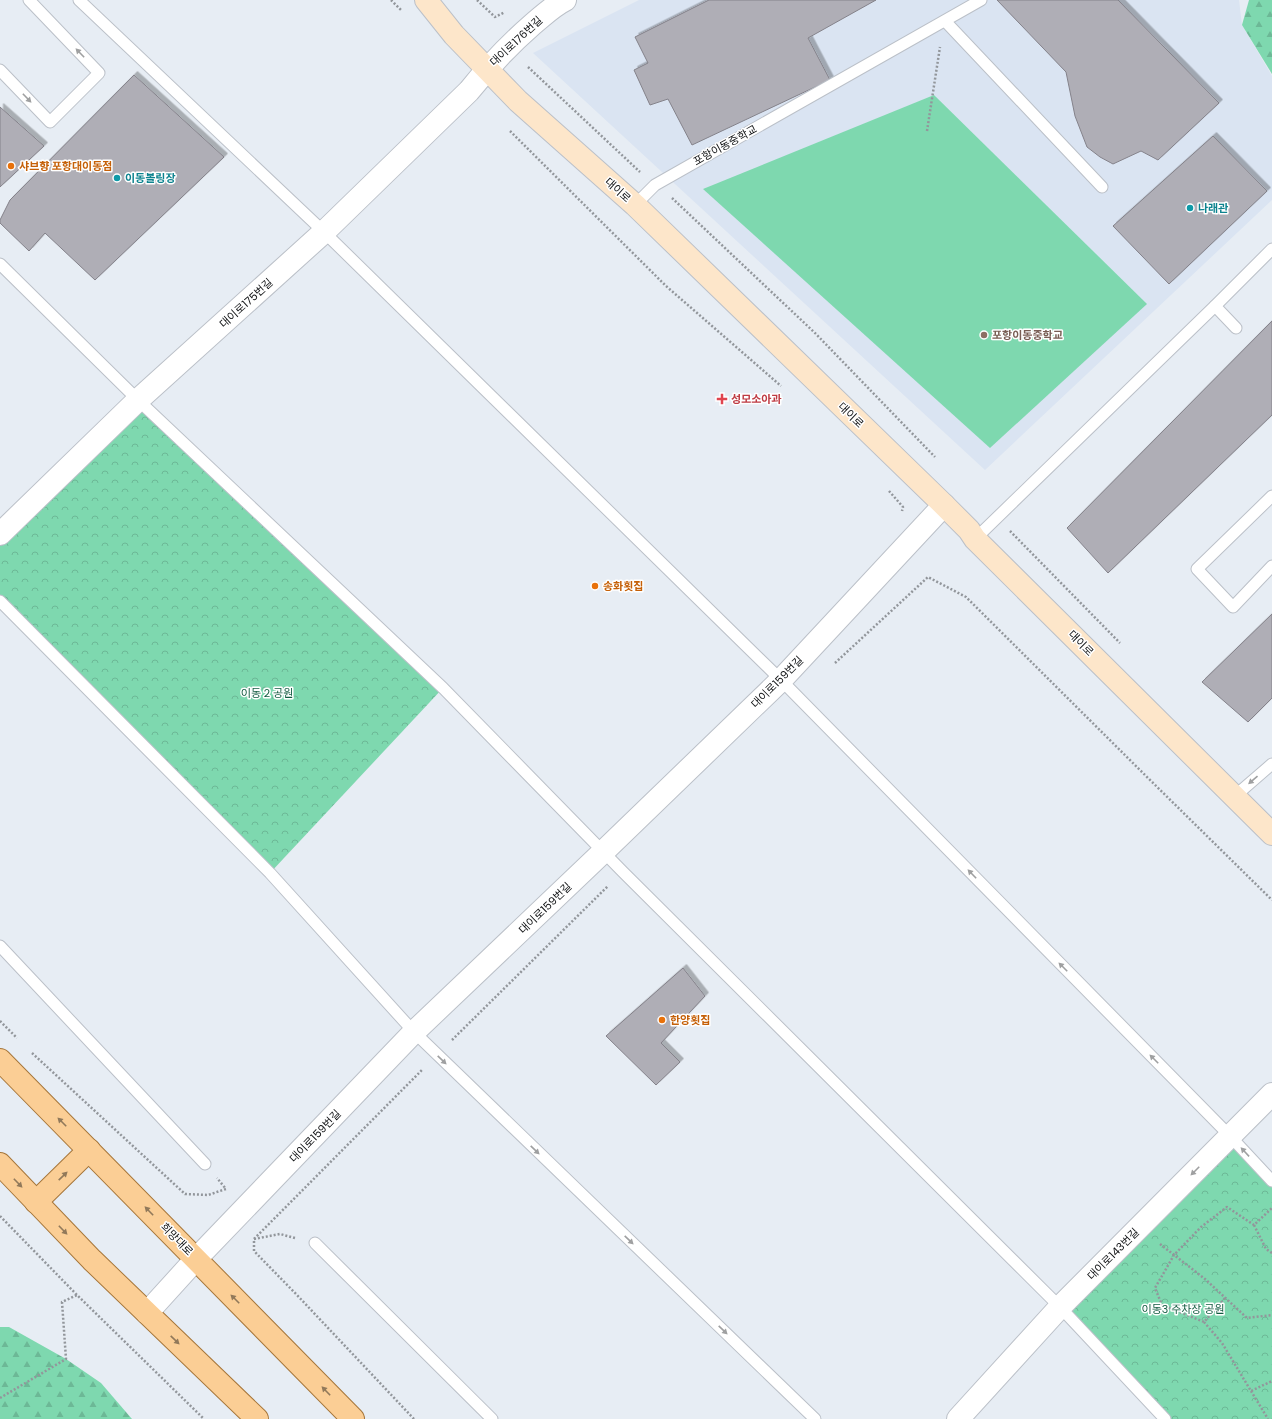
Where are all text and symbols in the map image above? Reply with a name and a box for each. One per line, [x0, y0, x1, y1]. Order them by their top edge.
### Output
street label: 대이로176번길 [486, 12, 546, 70]
one-way arrow [75, 48, 85, 58]
one-way arrow [22, 93, 32, 103]
street label: 포항이동중학교 [690, 121, 760, 169]
place label: 샤브향 포항대이동점 [19, 158, 112, 174]
marker: 샤브향 포항대이동점 [6, 161, 16, 171]
place label: 이동볼링장 [125, 170, 176, 186]
marker: 이동볼링장 [112, 173, 122, 183]
street label: 대이로 [601, 174, 635, 206]
place label: 나래관 [1198, 200, 1228, 216]
marker: 나래관 [1185, 203, 1195, 213]
street label: 대이로175번길 [216, 275, 276, 331]
place label: 포항이동중학교 [992, 327, 1063, 343]
marker: 포항이동중학교 [979, 330, 989, 340]
place label: 성모소아과 [731, 391, 782, 407]
marker: 성모소아과 [716, 393, 728, 405]
street label: 대이로 [835, 399, 867, 431]
place label: 송화횟집 [603, 578, 643, 594]
marker: 송화횟집 [590, 581, 600, 591]
street label: 대이로 [1065, 627, 1097, 659]
street label: 대이로159번길 [747, 652, 807, 712]
park label: 이동 2 공원 [241, 685, 293, 701]
one-way arrow [1248, 776, 1259, 785]
one-way arrow [967, 869, 977, 879]
street label: 대이로159번길 [515, 879, 575, 937]
one-way arrow [1058, 962, 1068, 972]
place label: 한양횟집 [670, 1012, 710, 1028]
marker: 한양횟집 [657, 1015, 667, 1025]
one-way arrow [1149, 1054, 1159, 1064]
one-way arrow [437, 1055, 447, 1065]
street label: 대이로159번길 [286, 1106, 344, 1166]
one-way arrow [57, 1118, 67, 1127]
one-way arrow [530, 1145, 540, 1154]
one-way arrow [1240, 1147, 1250, 1157]
one-way arrow [1190, 1166, 1200, 1176]
one-way arrow [58, 1171, 68, 1181]
one-way arrow [13, 1178, 23, 1188]
one-way arrow [144, 1206, 154, 1216]
street label: 희망대로 [157, 1219, 197, 1259]
street label: 대이로143번길 [1083, 1224, 1143, 1284]
one-way arrow [58, 1225, 68, 1235]
one-way arrow [624, 1235, 634, 1245]
one-way arrow [230, 1294, 240, 1303]
park label: 이동3 주차장 공원 [1141, 1301, 1225, 1317]
one-way arrow [718, 1325, 728, 1335]
one-way arrow [170, 1336, 180, 1345]
one-way arrow [321, 1386, 330, 1396]

